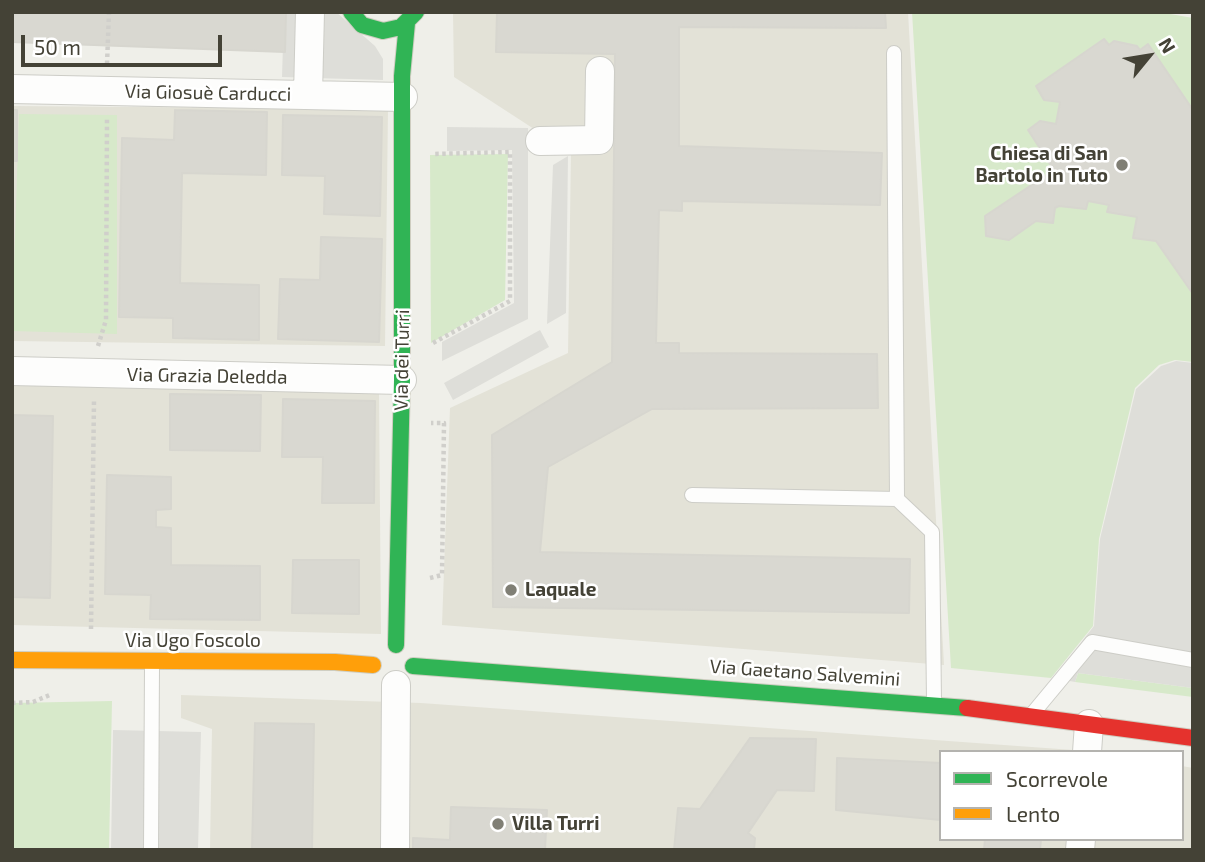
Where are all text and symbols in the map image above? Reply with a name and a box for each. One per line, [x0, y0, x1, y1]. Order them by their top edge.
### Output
scale bar [24, 21, 226, 65]
north arrow [1114, 21, 1184, 91]
text: 50 m [34, 34, 81, 59]
text: N [1154, 34, 1181, 57]
street label: Via Giosuè Carducci [124, 80, 292, 106]
place label: Chiesa di San Bartolo in Tuto [975, 143, 1108, 187]
marker: Chiesa di San Bartolo in Tuto [1114, 157, 1130, 173]
street label: Via dei Turri [390, 309, 414, 411]
street label: Via Grazia Deledda [126, 363, 288, 389]
place label: Laquale [525, 579, 596, 601]
marker: Laquale [503, 582, 519, 598]
street label: Via Ugo Foscolo [125, 630, 261, 652]
street label: Via Gaetano Salvemini [709, 655, 901, 691]
legend [939, 750, 1184, 841]
text: Scorrevole [1006, 766, 1108, 791]
text: Lento [1006, 801, 1060, 826]
place label: Villa Turri [512, 813, 599, 835]
marker: Villa Turri [490, 816, 506, 832]

